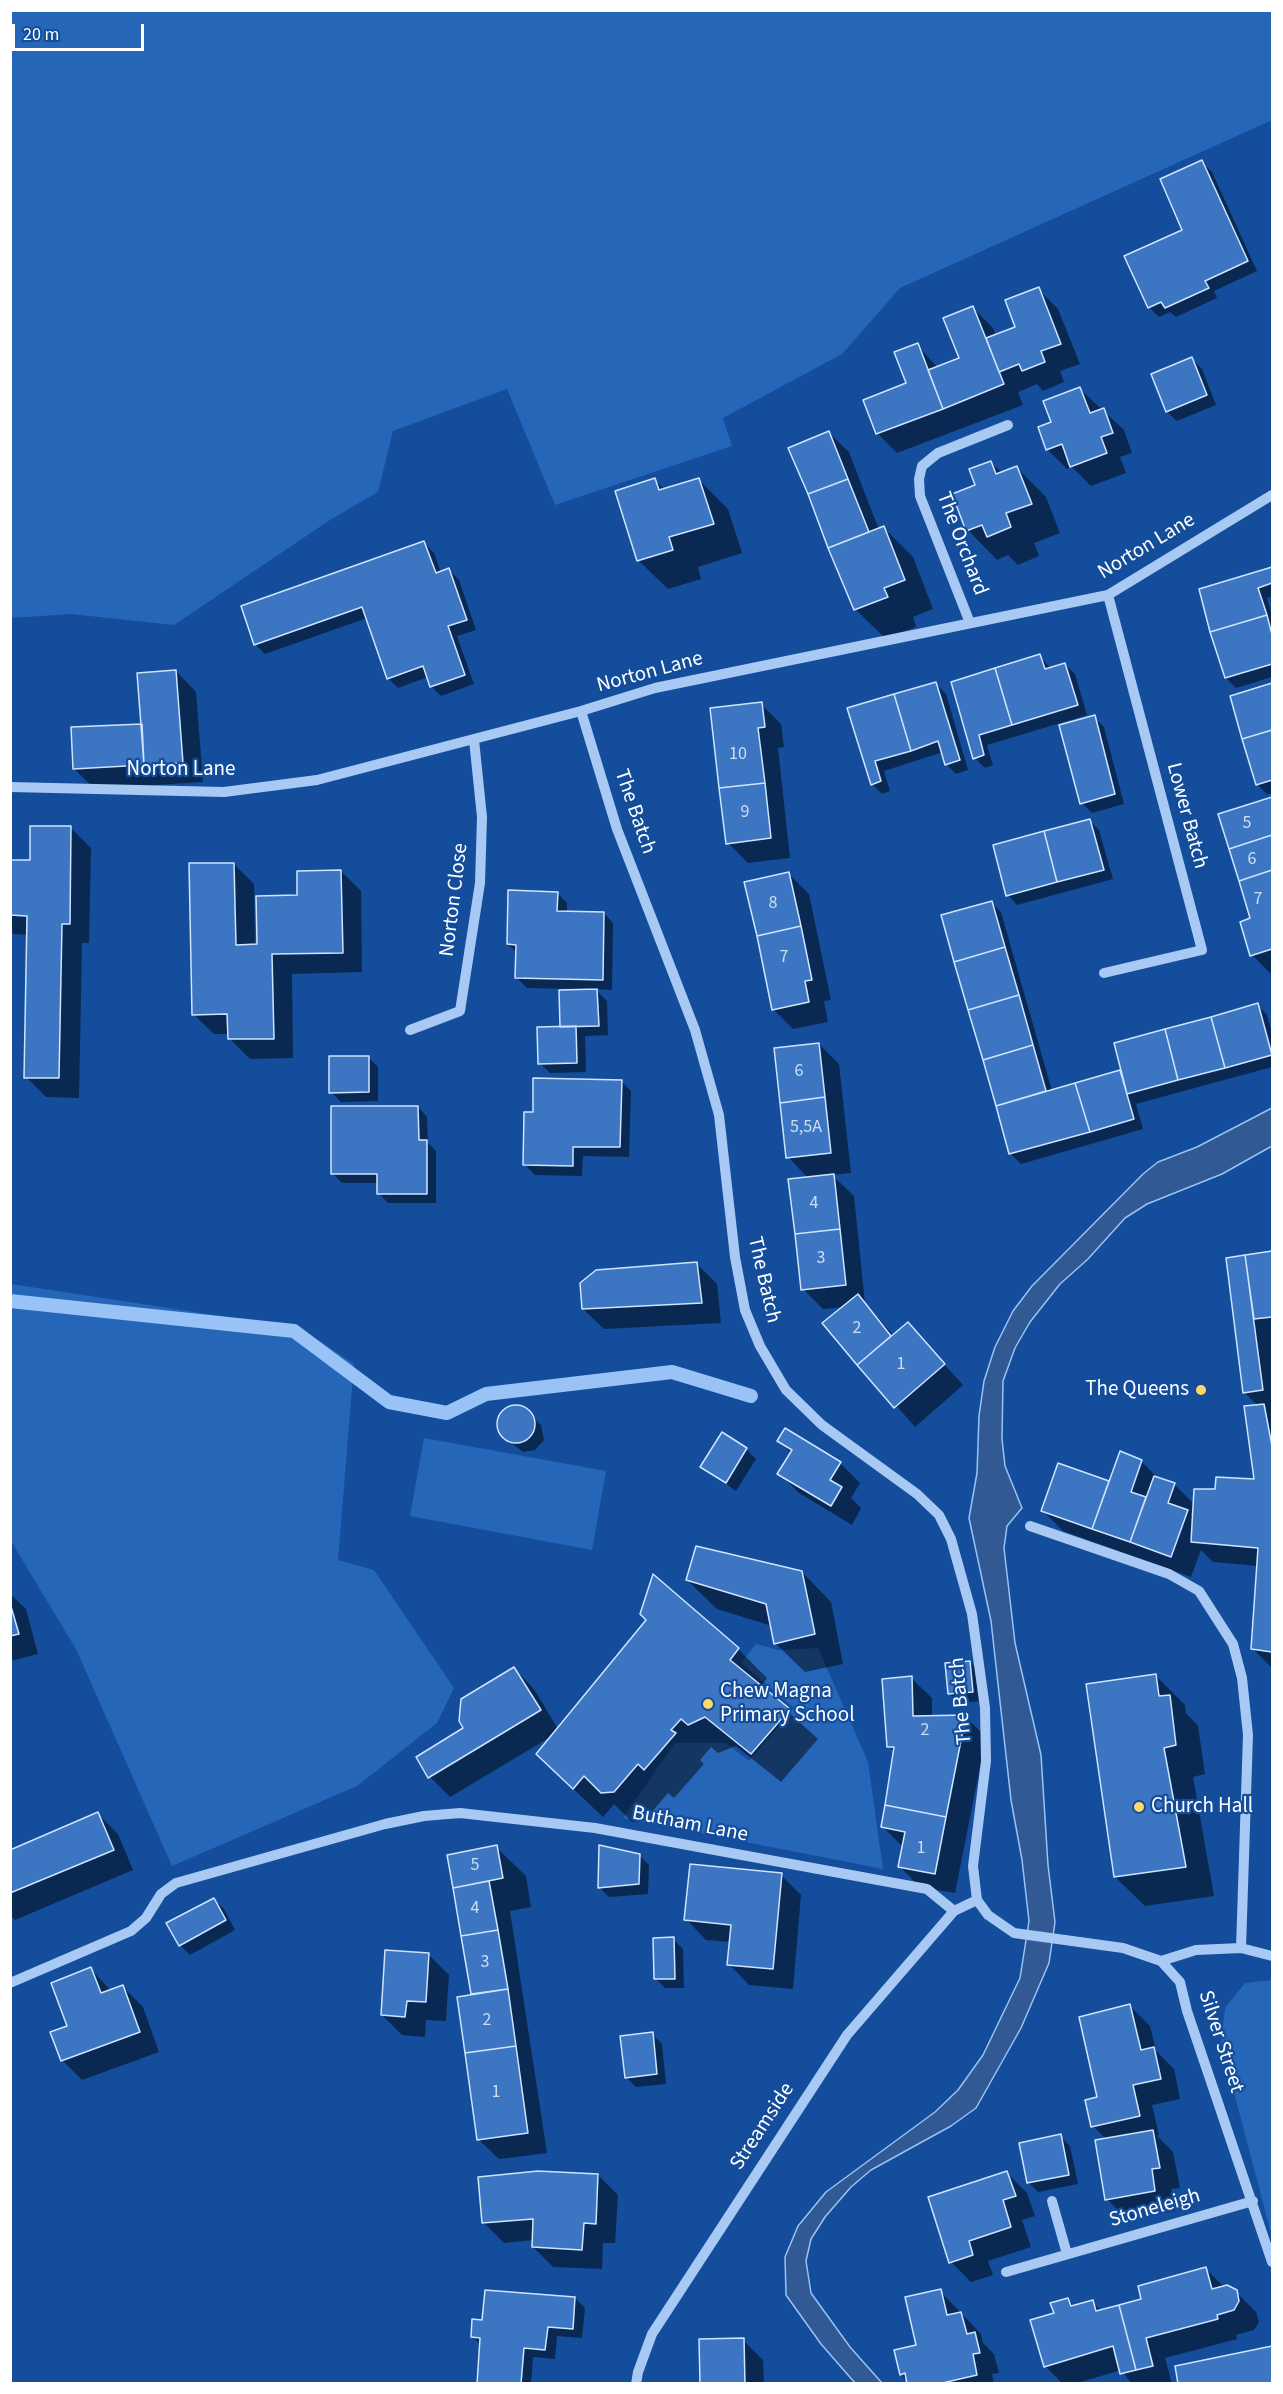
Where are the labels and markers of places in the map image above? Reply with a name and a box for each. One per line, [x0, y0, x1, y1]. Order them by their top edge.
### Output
place label: The Queens [1085, 1377, 1189, 1403]
marker: The Queens [1194, 1383, 1208, 1397]
place label: Chew Magna Primary School [720, 1679, 854, 1729]
marker: Chew Magna Primary School [701, 1697, 715, 1711]
place label: Church Hall [1151, 1794, 1253, 1820]
marker: Church Hall [1132, 1800, 1146, 1814]

